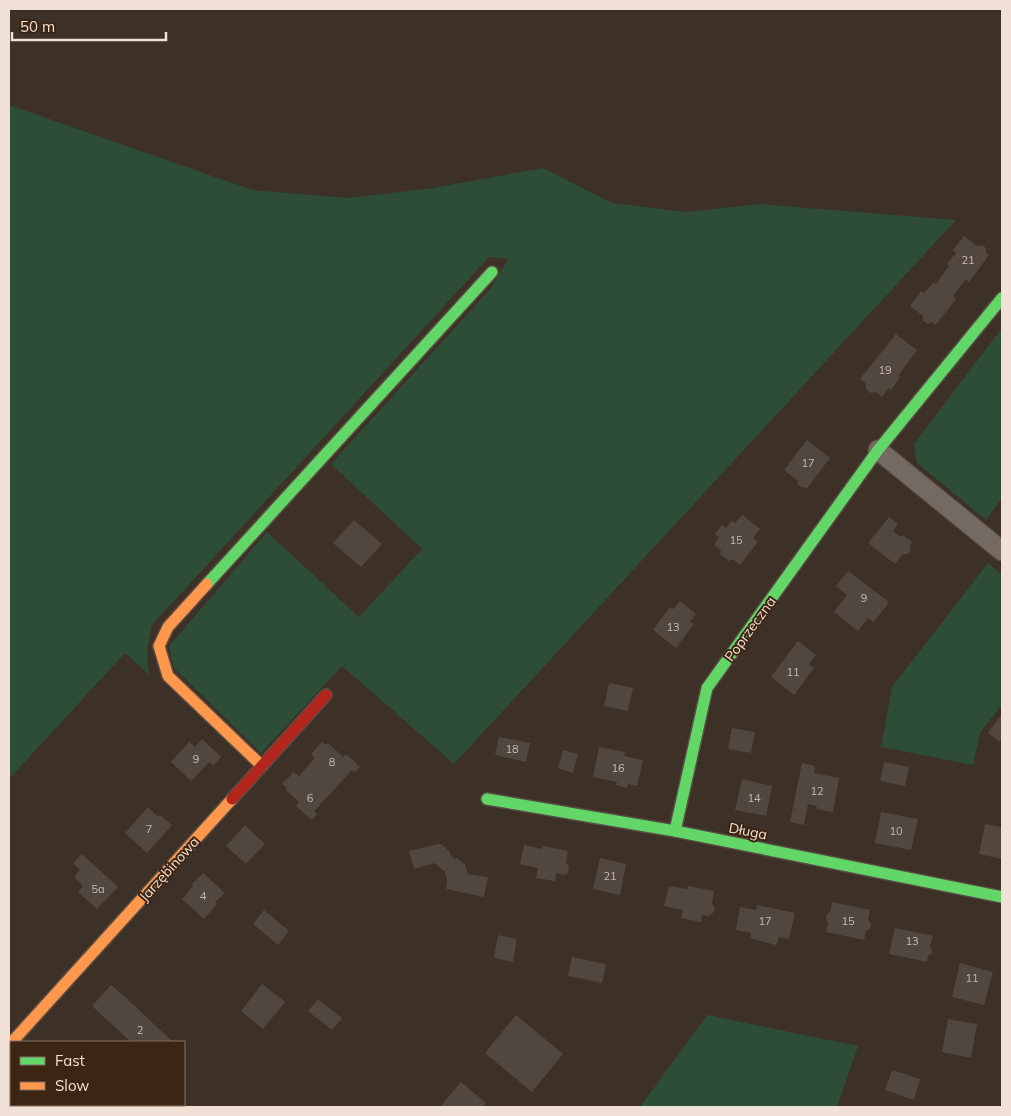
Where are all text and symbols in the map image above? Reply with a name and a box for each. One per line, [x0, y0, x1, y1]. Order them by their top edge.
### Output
scale bar [12, 10, 166, 42]
text: 50 m [20, 17, 55, 36]
house number: 21 [961, 253, 975, 267]
house number: 19 [878, 363, 892, 377]
house number: 17 [801, 456, 815, 470]
house number: 15 [729, 533, 743, 547]
house number: 9 [861, 591, 867, 605]
street label: Poprzeczna [720, 593, 780, 665]
house number: 13 [666, 620, 680, 634]
house number: 11 [786, 665, 800, 679]
house number: 18 [505, 742, 519, 756]
house number: 9 [193, 752, 199, 766]
house number: 8 [329, 755, 336, 769]
house number: 16 [611, 761, 625, 775]
house number: 12 [810, 784, 824, 798]
house number: 6 [307, 791, 314, 805]
house number: 14 [747, 791, 761, 805]
street label: Długa [727, 818, 769, 844]
house number: 7 [146, 822, 152, 836]
house number: 10 [889, 824, 903, 838]
street label: Jarzębinowa [135, 833, 203, 905]
house number: 21 [603, 869, 617, 883]
house number: 5a [91, 882, 105, 896]
house number: 4 [200, 889, 207, 903]
house number: 17 [758, 914, 772, 928]
house number: 15 [841, 914, 855, 928]
house number: 13 [905, 934, 919, 948]
house number: 11 [965, 971, 979, 985]
house number: 2 [137, 1023, 144, 1037]
legend [10, 1041, 185, 1106]
text: Fast [55, 1051, 85, 1070]
text: Slow [55, 1076, 89, 1095]

